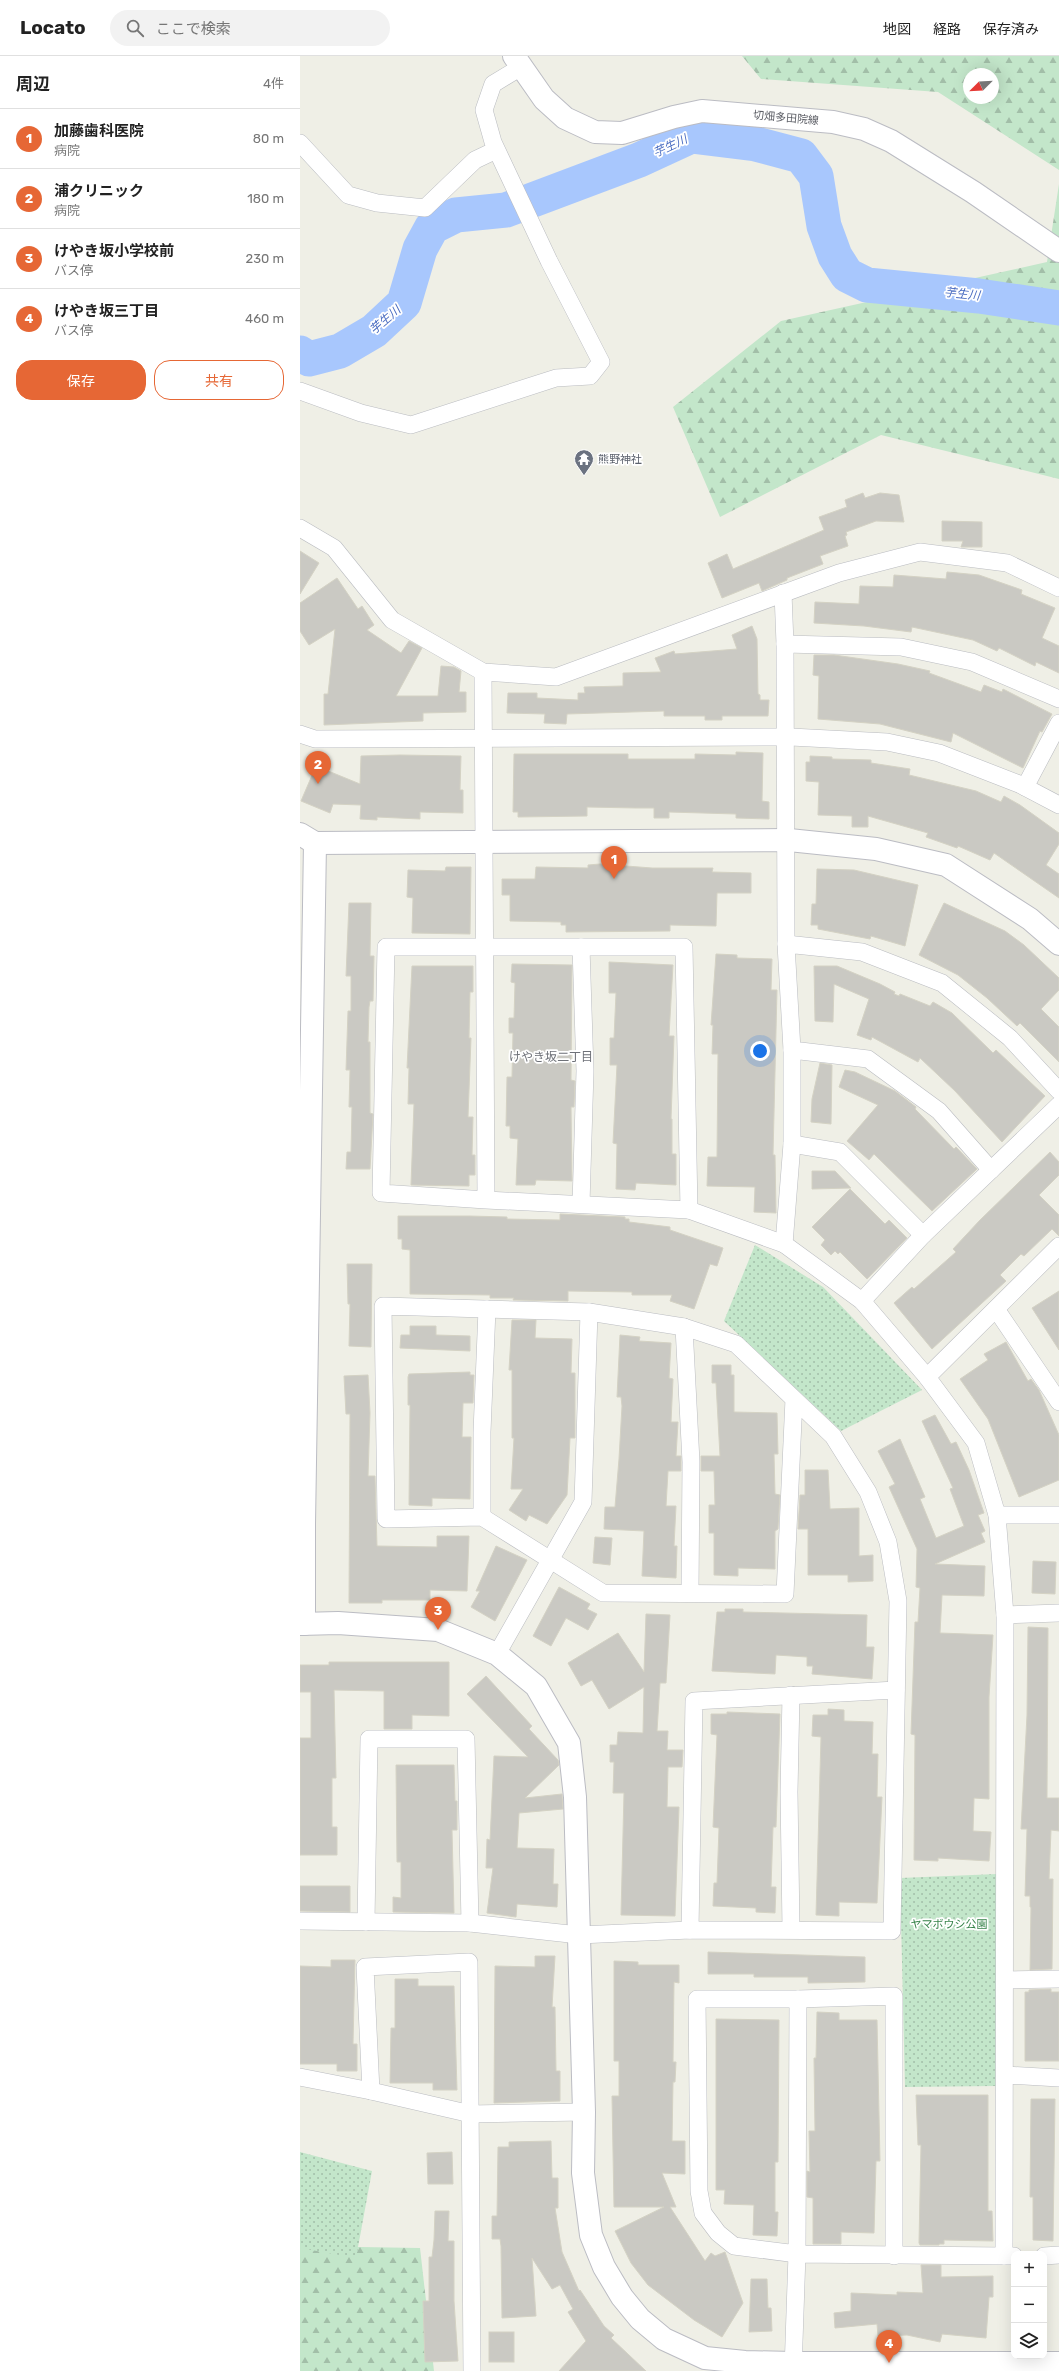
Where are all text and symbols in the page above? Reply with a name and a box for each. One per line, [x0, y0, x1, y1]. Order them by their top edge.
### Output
search box [110, 10, 390, 46]
text: Locato [20, 16, 86, 39]
icon: search [124, 17, 146, 39]
text: ここで検索 [156, 20, 231, 38]
text: 地図 [883, 21, 911, 38]
text: 経路 [933, 21, 961, 38]
text: 保存済み [983, 21, 1039, 38]
north arrow [963, 68, 999, 104]
text: 周辺 [16, 74, 50, 94]
text: 4件 [263, 76, 284, 91]
street label: 切畑多田院線 [753, 109, 819, 127]
text: 加藤歯科医院 [54, 122, 144, 140]
text: 1 [26, 131, 32, 146]
text: 80 m [253, 131, 284, 146]
water label: 芋生川 [651, 131, 691, 160]
text: 病院 [54, 143, 80, 158]
text: 浦クリニック [54, 182, 144, 200]
text: 2 [25, 191, 33, 206]
text: 180 m [247, 191, 284, 206]
text: 病院 [54, 203, 80, 218]
text: けやき坂小学校前 [54, 242, 174, 260]
text: 3 [25, 251, 33, 266]
text: 230 m [246, 251, 284, 266]
text: バス停 [54, 263, 93, 278]
water label: 芋生川 [943, 285, 983, 303]
text: けやき坂三丁目 [54, 302, 159, 320]
water label: 芋生川 [367, 302, 405, 337]
text: 4 [25, 311, 33, 326]
text: 460 m [245, 311, 284, 326]
text: バス停 [54, 323, 93, 338]
button: 保存 [16, 360, 146, 400]
button: 共有 [154, 360, 284, 400]
temple icon: 熊野神社 [573, 448, 595, 476]
place label: 熊野神社 [598, 453, 642, 466]
pin: 2 [305, 751, 331, 784]
pin: 1 [601, 846, 627, 879]
your location [750, 1041, 770, 1061]
district label: けやき坂二丁目 [509, 1050, 593, 1064]
pin: 3 [425, 1597, 451, 1630]
park label: ヤマボウシ公園 [911, 1918, 988, 1931]
map controls [1011, 2251, 1047, 2359]
button: + [1011, 2251, 1047, 2287]
button: − [1011, 2287, 1047, 2323]
button: layers [1011, 2323, 1047, 2359]
pin: 4 [876, 2330, 902, 2363]

